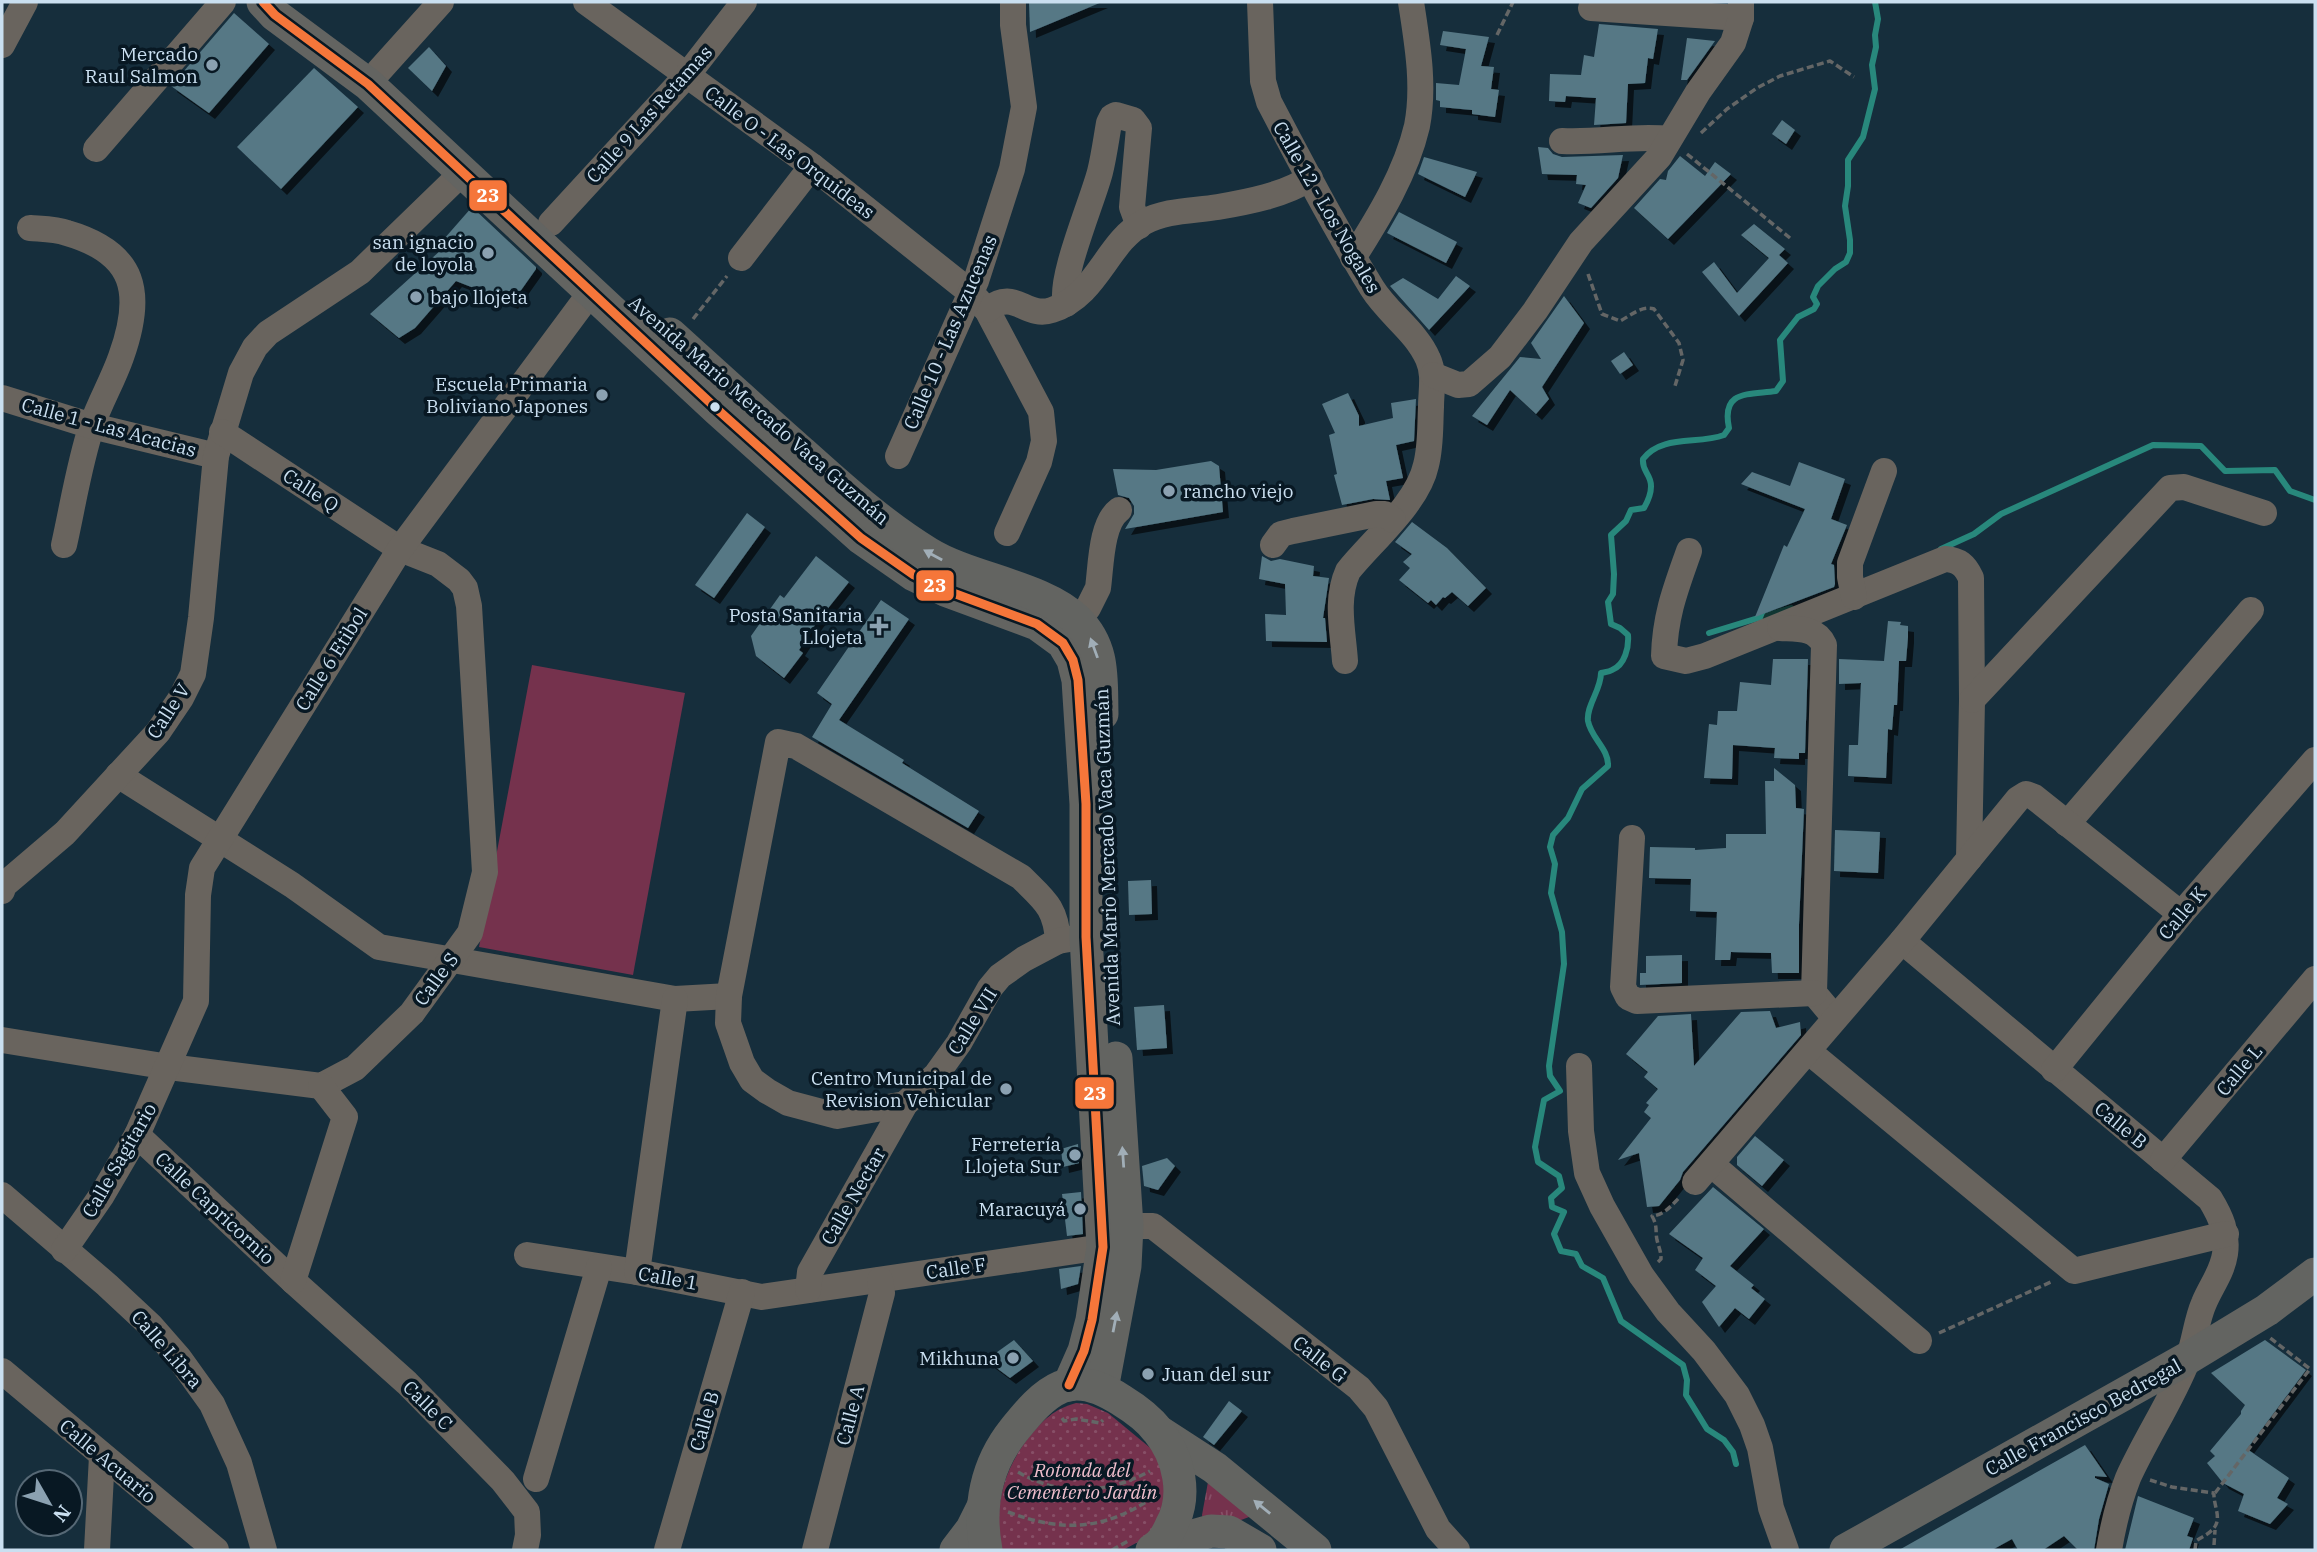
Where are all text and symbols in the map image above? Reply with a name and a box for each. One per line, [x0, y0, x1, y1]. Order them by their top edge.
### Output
street label: Calle 9 Las Retamas [581, 40, 717, 188]
place label: Mercado Raul Salmon [85, 42, 198, 88]
marker: Mercado Raul Salmon [204, 57, 220, 73]
street label: Calle O - Las Orquideas [700, 80, 880, 224]
street label: Calle 12 - Los Nogales [1268, 117, 1386, 297]
line badge: 23 [468, 179, 508, 212]
text: 23 [477, 183, 499, 207]
place label: san ignacio de loyola [372, 230, 474, 276]
street label: Calle 10 - Las Azucenas [898, 231, 1002, 433]
marker: san ignacio de loyola [480, 245, 496, 261]
place label: bajo llojeta [430, 285, 528, 309]
marker: bajo llojeta [408, 289, 424, 305]
street label: Avenida Mario Mercado Vaca Guzmán [624, 290, 894, 530]
place label: Escuela Primaria Boliviano Japones [426, 372, 588, 418]
marker: Escuela Primaria Boliviano Japones [594, 387, 610, 403]
street label: Calle 1 - Las Acacias [19, 392, 199, 462]
unlabelled marker [708, 400, 722, 414]
street label: Calle Q [278, 463, 344, 517]
place label: rancho viejo [1183, 479, 1294, 503]
marker: rancho viejo [1161, 483, 1177, 499]
one-way arrow [923, 549, 943, 561]
line badge: 23 [915, 569, 955, 602]
text: 23 [924, 573, 946, 597]
street label: Calle 6 Etibol [290, 603, 372, 715]
place label: Posta Sanitaria Llojeta [729, 603, 863, 649]
marker: Posta Sanitaria Llojeta [869, 616, 889, 636]
one-way arrow [1089, 637, 1100, 658]
street label: Calle V [141, 679, 195, 743]
street label: Avenida Mario Mercado Vaca Guzmán [1089, 688, 1125, 1026]
street label: Calle K [2153, 881, 2211, 944]
street label: Calle S [409, 948, 463, 1010]
street label: Calle VII [942, 983, 1002, 1059]
street label: Calle L [2211, 1039, 2267, 1101]
place label: Centro Municipal de Revision Vehicular [811, 1066, 993, 1112]
line badge: 23 [1074, 1076, 1115, 1110]
marker: Centro Municipal de Revision Vehicular [998, 1081, 1014, 1097]
text: 23 [1084, 1081, 1106, 1105]
street label: Calle B [2090, 1096, 2152, 1154]
street label: Calle Sagitario [76, 1098, 162, 1222]
place label: Ferretería Llojeta Sur [965, 1132, 1062, 1178]
street label: Calle Nectar [815, 1142, 891, 1249]
street label: Calle Capricornio [150, 1146, 280, 1270]
one-way arrow [1117, 1146, 1128, 1168]
marker: Ferretería Llojeta Sur [1067, 1147, 1083, 1163]
place label: Maracuyá [978, 1197, 1066, 1221]
marker: Maracuyá [1072, 1201, 1088, 1217]
street label: Calle F [924, 1252, 988, 1284]
street label: Calle 1 [636, 1261, 700, 1295]
street label: Calle Libra [126, 1305, 208, 1393]
one-way arrow [1109, 1311, 1120, 1333]
street label: Calle G [1288, 1330, 1352, 1388]
place label: Mikhuna [919, 1346, 999, 1370]
marker: Mikhuna [1005, 1350, 1021, 1366]
street label: Calle Francisco Bedregal [1981, 1353, 2185, 1481]
place label: Juan del sur [1162, 1362, 1271, 1386]
marker: Juan del sur [1140, 1366, 1156, 1382]
street label: Calle C [398, 1375, 458, 1435]
street label: Calle A [830, 1382, 870, 1448]
street label: Calle B [684, 1388, 724, 1454]
street label: Calle Acuario [55, 1414, 161, 1508]
park label: Rotonda del Cementerio Jardín [1007, 1458, 1158, 1504]
north arrow [14, 1468, 84, 1538]
text: N [48, 1500, 76, 1527]
one-way arrow [1254, 1500, 1271, 1515]

